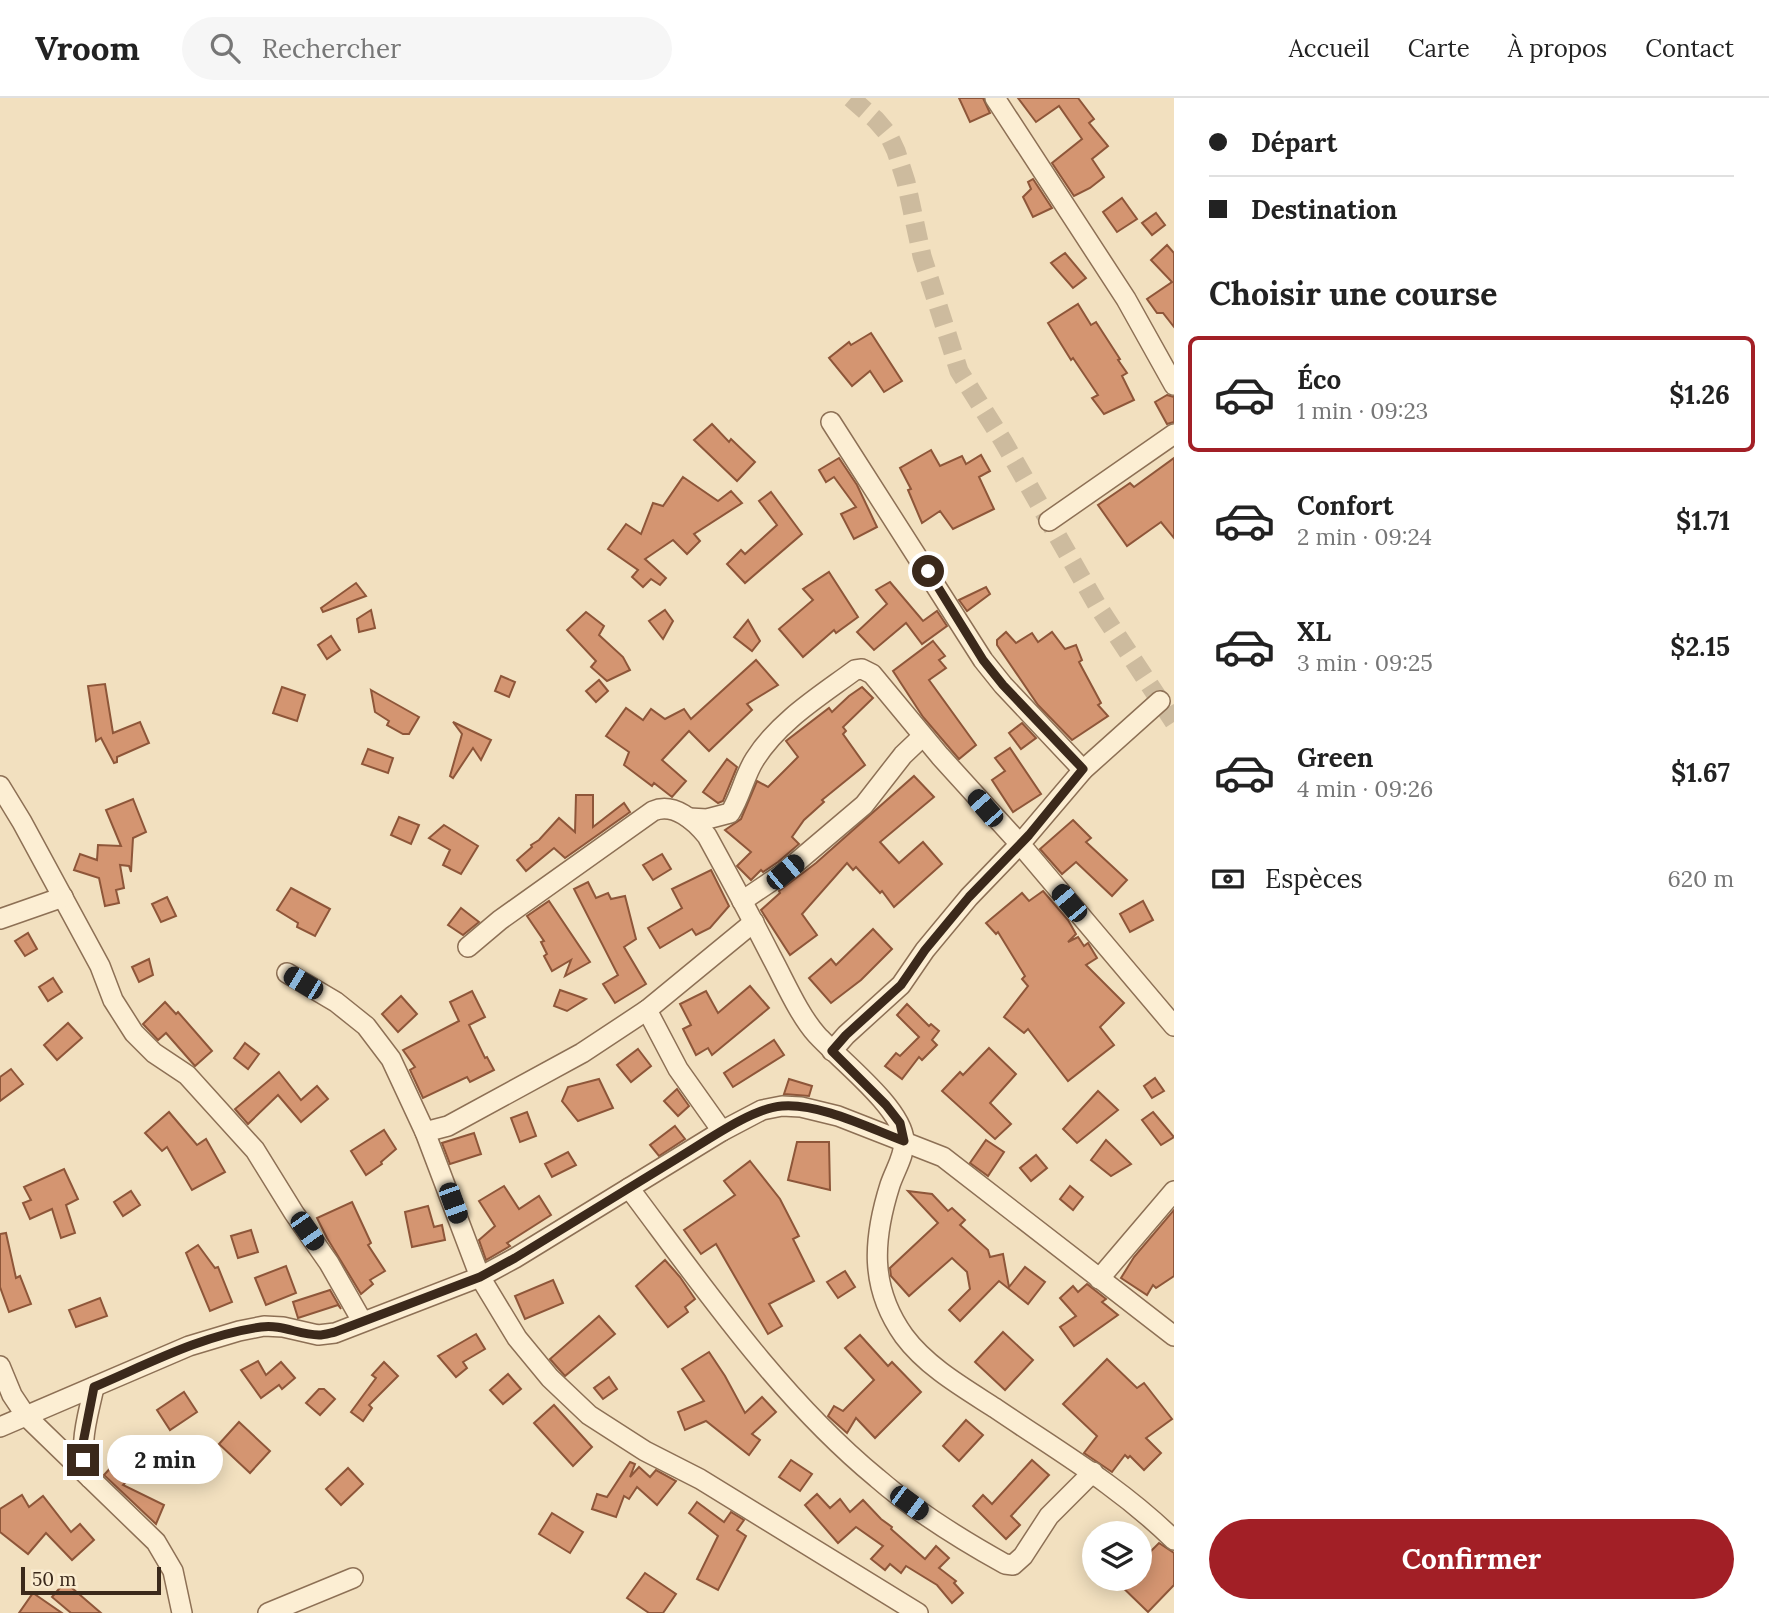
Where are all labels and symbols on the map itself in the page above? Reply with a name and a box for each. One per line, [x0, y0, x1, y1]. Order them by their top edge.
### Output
route start [912, 555, 944, 587]
car [964, 785, 1007, 831]
car [763, 850, 808, 894]
car [1048, 880, 1091, 926]
car [280, 963, 327, 1003]
car [436, 1180, 471, 1226]
car [287, 1208, 328, 1254]
callout: 2 min [108, 1436, 223, 1484]
route end [67, 1444, 99, 1476]
car [886, 1482, 933, 1524]
scale bar [21, 1564, 161, 1596]

